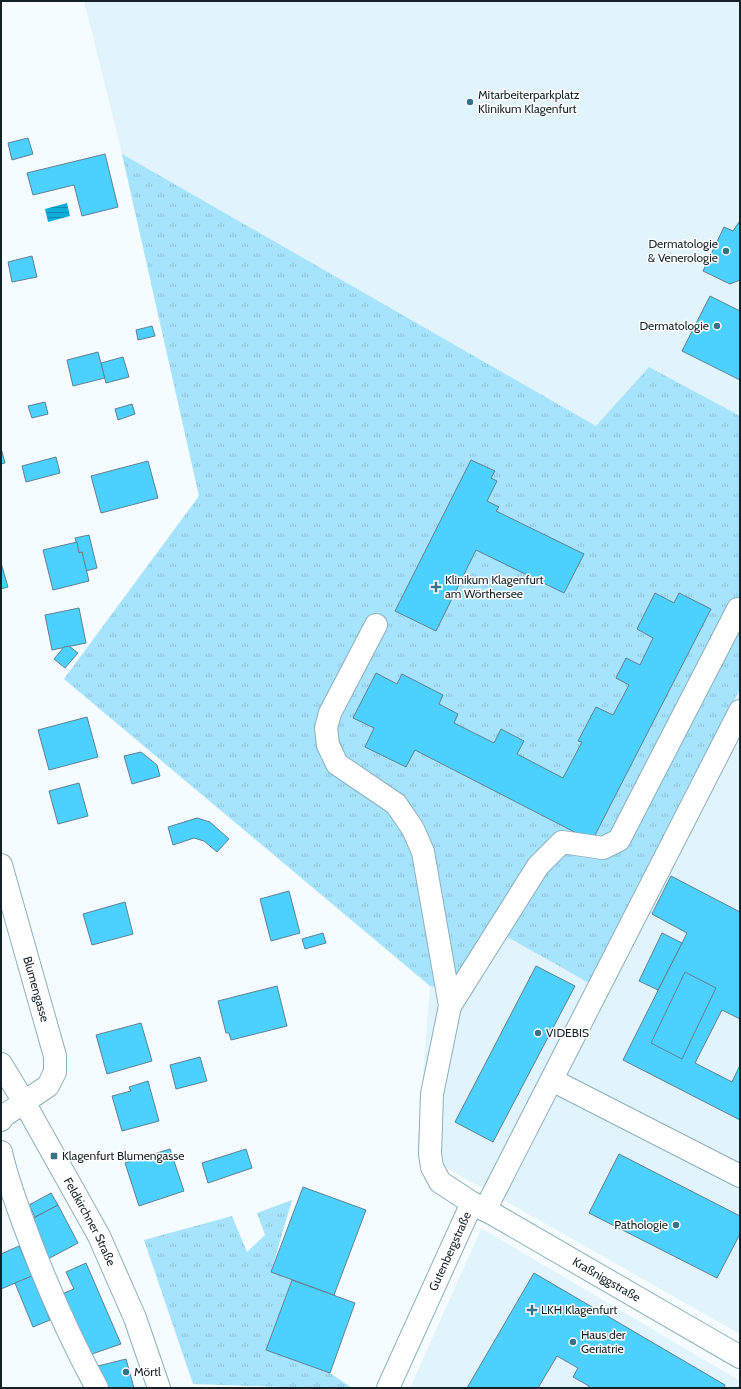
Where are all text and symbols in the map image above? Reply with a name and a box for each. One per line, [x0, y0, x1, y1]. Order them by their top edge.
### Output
place label: Mitarbeiterparkplatz Klinikum Klagenfurt [478, 87, 580, 116]
marker: Mitarbeiterparkplatz Klinikum Klagenfurt [465, 97, 475, 107]
place label: Dermatologie & Venerologie [648, 236, 718, 265]
marker: Dermatologie & Venerologie [721, 246, 731, 256]
place label: Dermatologie [639, 318, 709, 333]
marker: Dermatologie [712, 321, 722, 331]
place label: Klinikum Klagenfurt am Wörthersee [445, 572, 544, 601]
marker: Klinikum Klagenfurt am Wörthersee [430, 581, 442, 593]
street label: Blumengasse [20, 954, 53, 1024]
place label: VIDEBIS [546, 1025, 589, 1040]
marker: VIDEBIS [533, 1028, 543, 1038]
place label: Klagenfurt Blumengasse [62, 1148, 184, 1163]
marker: Klagenfurt Blumengasse [49, 1151, 59, 1161]
street label: Feldkirchner Straße [61, 1175, 119, 1268]
street label: Gutenbergstraße [425, 1209, 474, 1293]
place label: Pathologie [614, 1217, 668, 1232]
marker: Pathologie [671, 1220, 681, 1230]
street label: Kraßniggstraße [570, 1254, 643, 1305]
place label: LKH Klagenfurt [541, 1302, 617, 1317]
marker: LKH Klagenfurt [526, 1304, 538, 1316]
place label: Haus der Geriatrie [581, 1327, 626, 1356]
marker: Haus der Geriatrie [568, 1337, 578, 1347]
place label: Mörtl [134, 1364, 161, 1379]
marker: Mörtl [121, 1367, 131, 1377]

